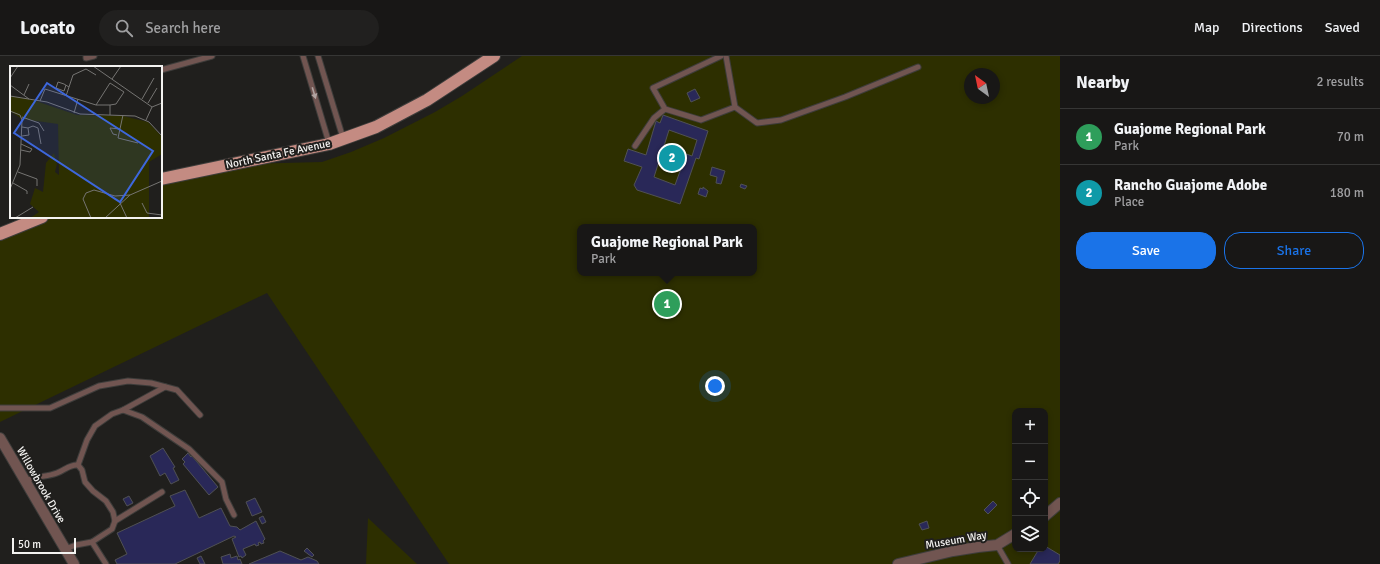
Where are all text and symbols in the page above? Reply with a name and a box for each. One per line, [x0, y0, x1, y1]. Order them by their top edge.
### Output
search box [99, 10, 379, 46]
text: Locato [20, 16, 75, 40]
icon: search [113, 17, 135, 39]
text: Search here [145, 19, 221, 37]
text: Map [1194, 19, 1220, 36]
text: Directions [1242, 19, 1303, 36]
text: Saved [1325, 19, 1360, 36]
inset map [10, 66, 162, 218]
north arrow [964, 68, 1000, 104]
text: Nearby [1076, 72, 1129, 93]
text: 2 results [1316, 74, 1364, 90]
one-way arrow [311, 88, 317, 100]
text: Guajome Regional Park [1114, 120, 1266, 138]
text: 1 [1085, 129, 1093, 145]
text: 70 m [1337, 129, 1364, 145]
street label: North Santa Fe Avenue [224, 137, 332, 171]
text: Park [1114, 138, 1139, 154]
pin: 2 [659, 143, 685, 173]
text: Rancho Guajome Adobe [1114, 176, 1267, 194]
text: 2 [1085, 185, 1093, 201]
text: 180 m [1330, 185, 1364, 201]
text: Place [1114, 194, 1144, 210]
popup [577, 224, 757, 276]
button: Save [1076, 232, 1216, 269]
button: Share [1224, 232, 1364, 269]
text: Guajome Regional Park [591, 233, 743, 251]
text: Park [591, 251, 616, 267]
pin: 1 [654, 289, 680, 319]
your location [705, 376, 725, 396]
map controls [1012, 408, 1048, 552]
button: + [1012, 408, 1048, 444]
button: − [1012, 444, 1048, 480]
street label: Willowbrook Drive [14, 445, 68, 525]
button: locate [1012, 480, 1048, 516]
button: layers [1012, 516, 1048, 552]
street label: Museum Way [924, 528, 988, 552]
scale bar [12, 536, 76, 555]
text: 50 m [18, 538, 41, 551]

